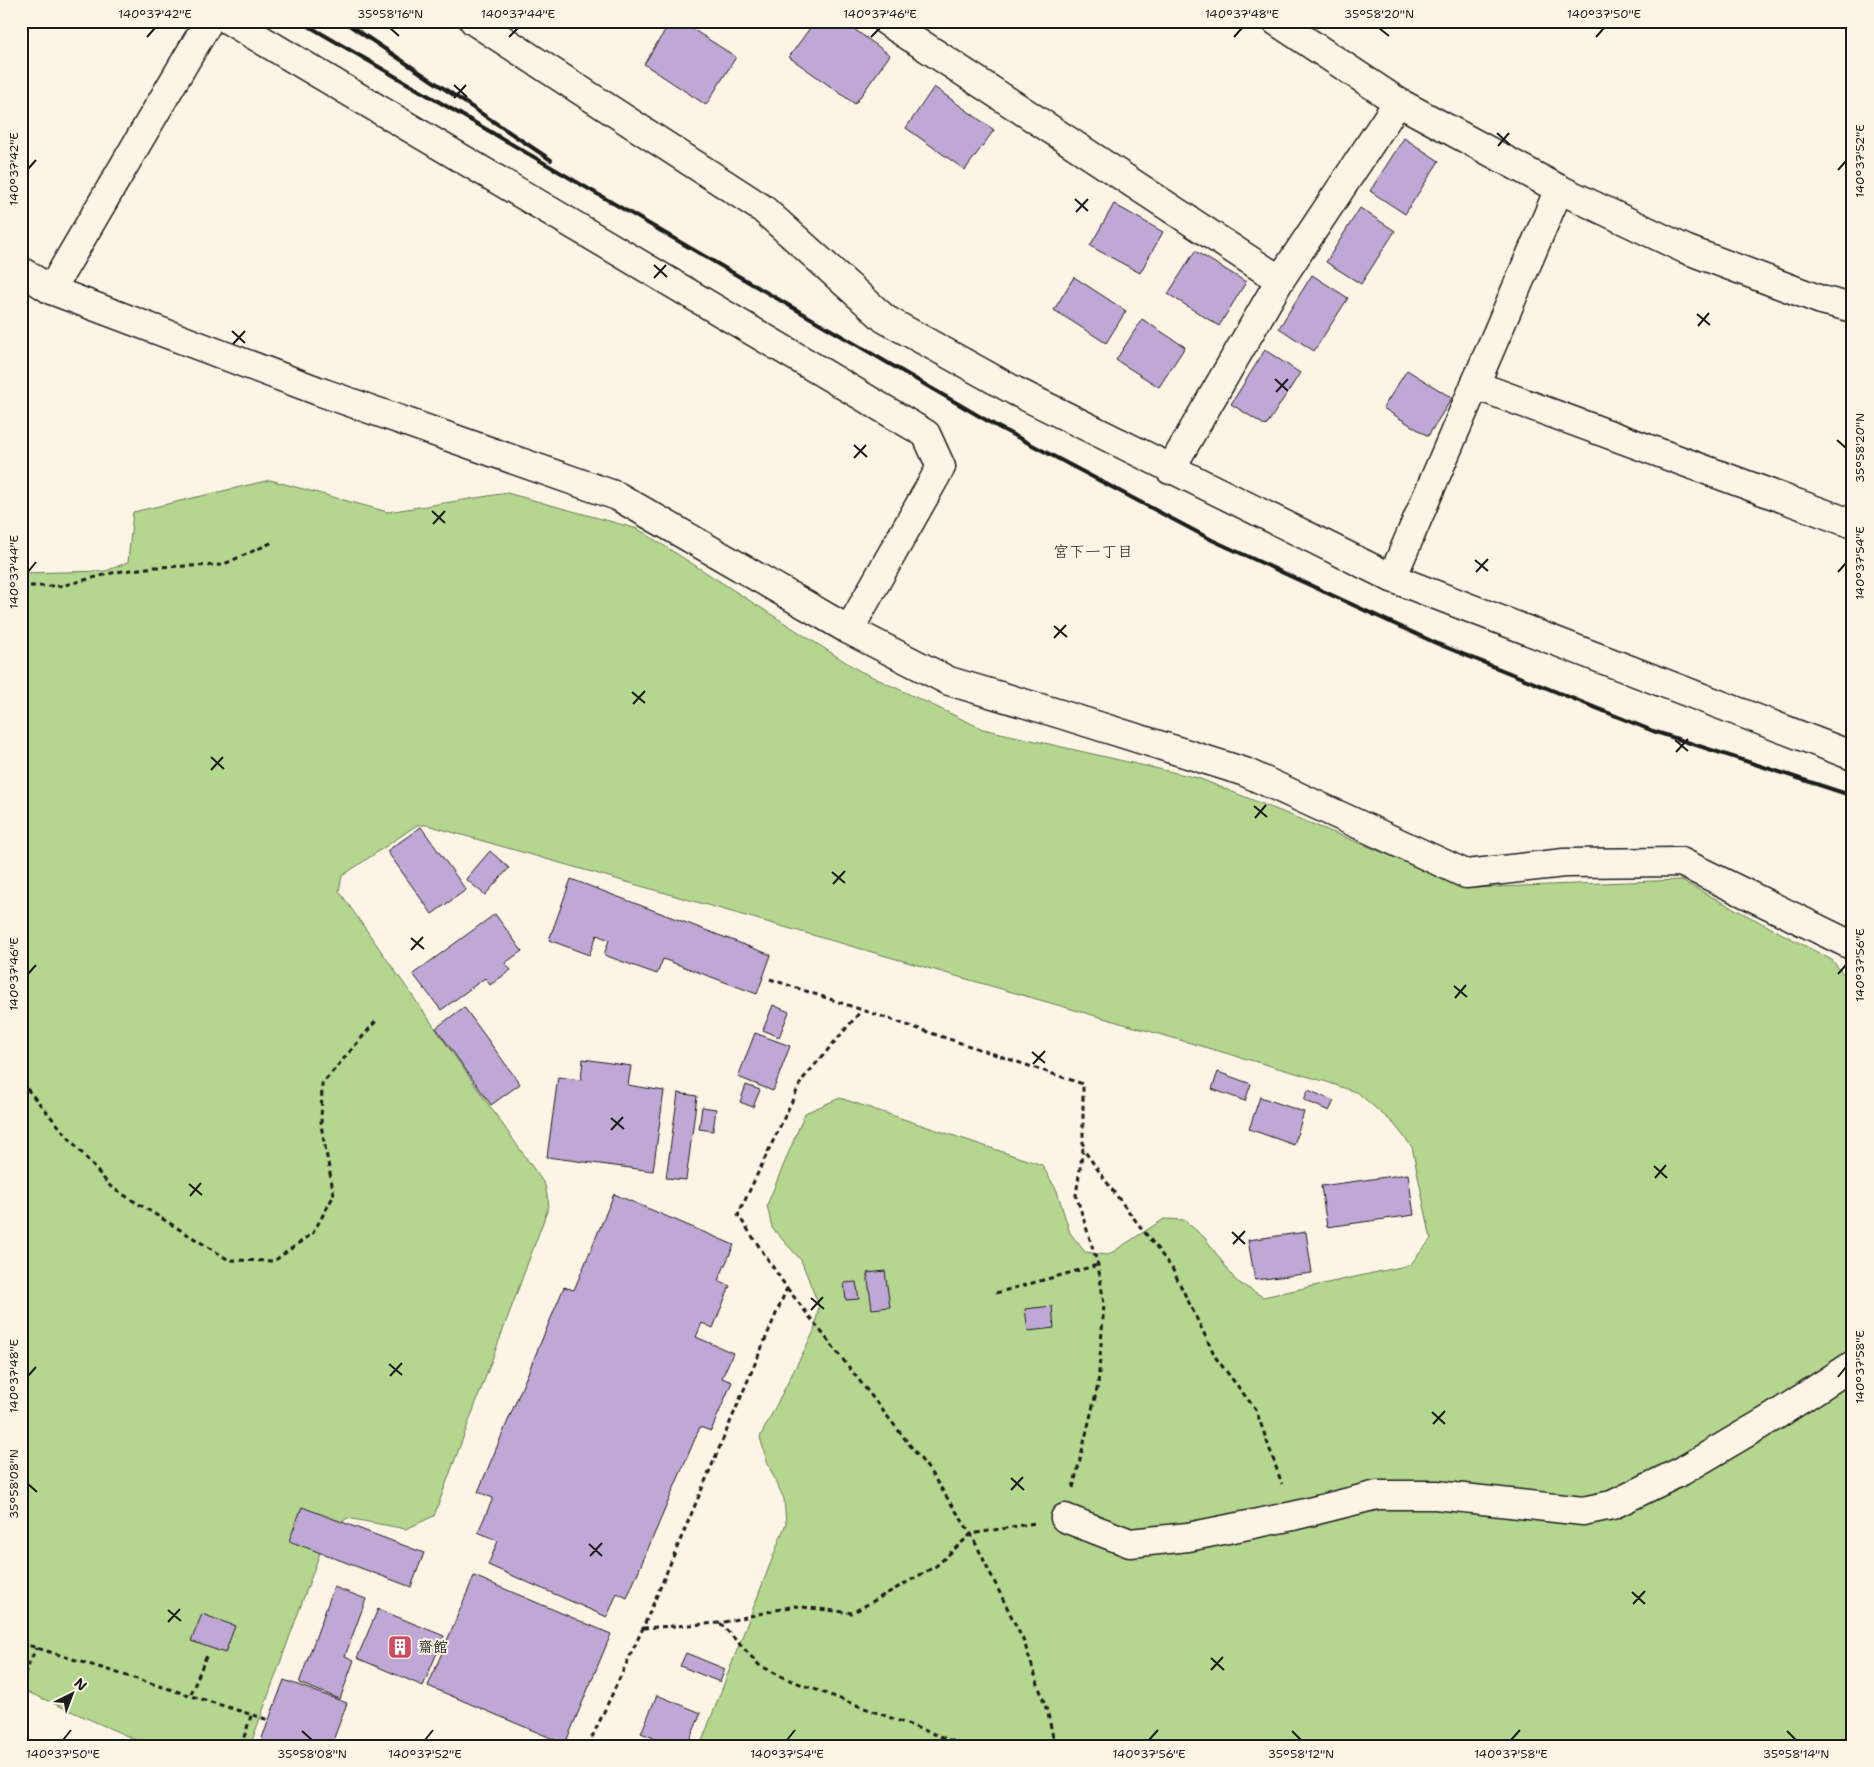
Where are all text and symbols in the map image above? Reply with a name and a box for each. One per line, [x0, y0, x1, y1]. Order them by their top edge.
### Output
text: 140°37'42"E [118, 6, 192, 22]
text: 35°58'16"N [357, 6, 423, 22]
text: 140°37'44"E [481, 6, 555, 22]
text: 140°37'46"E [843, 6, 917, 22]
text: 140°37'48"E [1205, 6, 1279, 22]
text: 35°58'20"N [1344, 6, 1414, 22]
text: 140°37'50"E [1567, 6, 1641, 22]
text: 140°37'52"E [1852, 124, 1868, 198]
text: 140°37'42"E [6, 132, 22, 206]
text: 35°58'20"N [1852, 413, 1868, 483]
text: 140°37'54"E [1852, 526, 1868, 600]
text: 140°37'44"E [6, 535, 22, 609]
district label: 宮下一丁目 [1053, 541, 1133, 562]
text: 140°37'56"E [1852, 928, 1868, 1002]
text: 140°37'46"E [6, 937, 22, 1011]
text: 140°37'58"E [1852, 1330, 1868, 1404]
text: 140°37'48"E [6, 1339, 22, 1413]
text: 35°58'08"N [6, 1449, 22, 1519]
building icon: 齋館 [387, 1634, 413, 1660]
place label: 齋館 [418, 1637, 448, 1657]
north arrow [48, 1670, 98, 1720]
text: N [71, 1674, 91, 1695]
text: 140°37'50"E [26, 1746, 100, 1762]
text: 35°58'08"N [277, 1746, 347, 1762]
text: 140°37'52"E [388, 1746, 462, 1762]
text: 140°37'54"E [750, 1746, 824, 1762]
text: 140°37'56"E [1112, 1746, 1186, 1762]
text: 35°58'12"N [1268, 1746, 1334, 1762]
text: 140°37'58"E [1474, 1746, 1548, 1762]
text: 35°58'14"N [1763, 1746, 1829, 1762]

